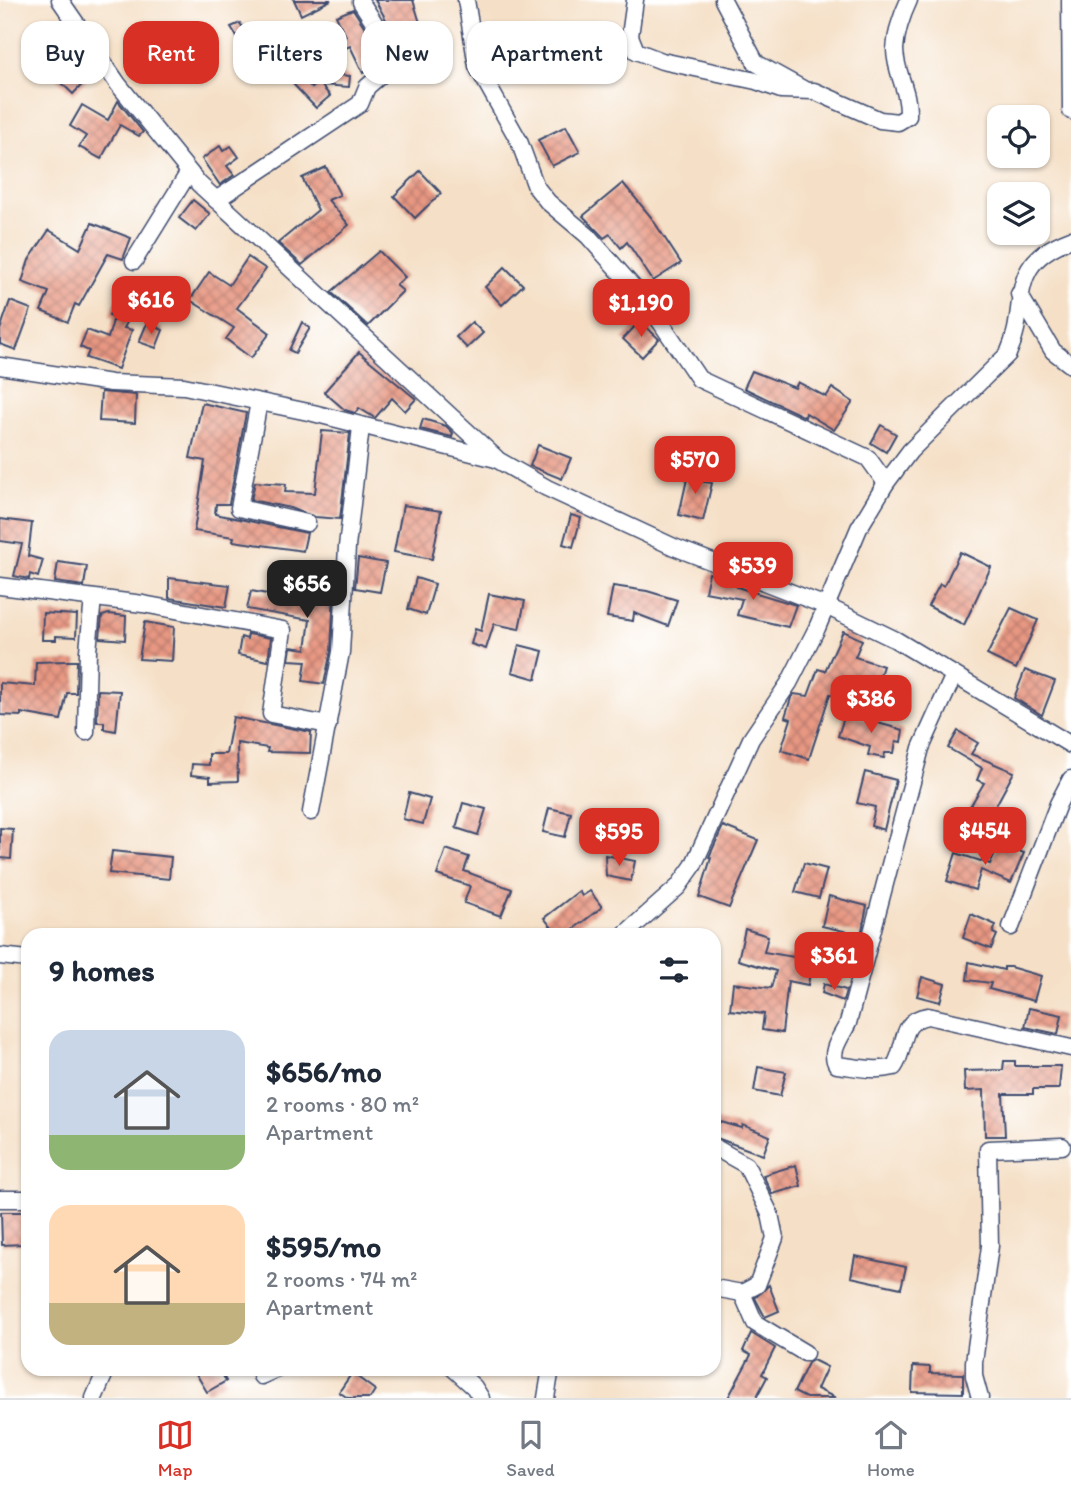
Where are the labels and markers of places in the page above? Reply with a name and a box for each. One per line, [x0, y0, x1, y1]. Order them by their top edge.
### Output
pin: $616 [110, 276, 192, 336]
pin: $1,190 [584, 280, 698, 339]
pin: $570 [654, 436, 736, 496]
pin: $539 [712, 542, 794, 602]
pin: $656 [266, 560, 348, 620]
pin: $386 [830, 676, 912, 735]
pin: $595 [578, 808, 660, 868]
pin: $454 [944, 808, 1026, 867]
pin: $361 [793, 932, 875, 992]

